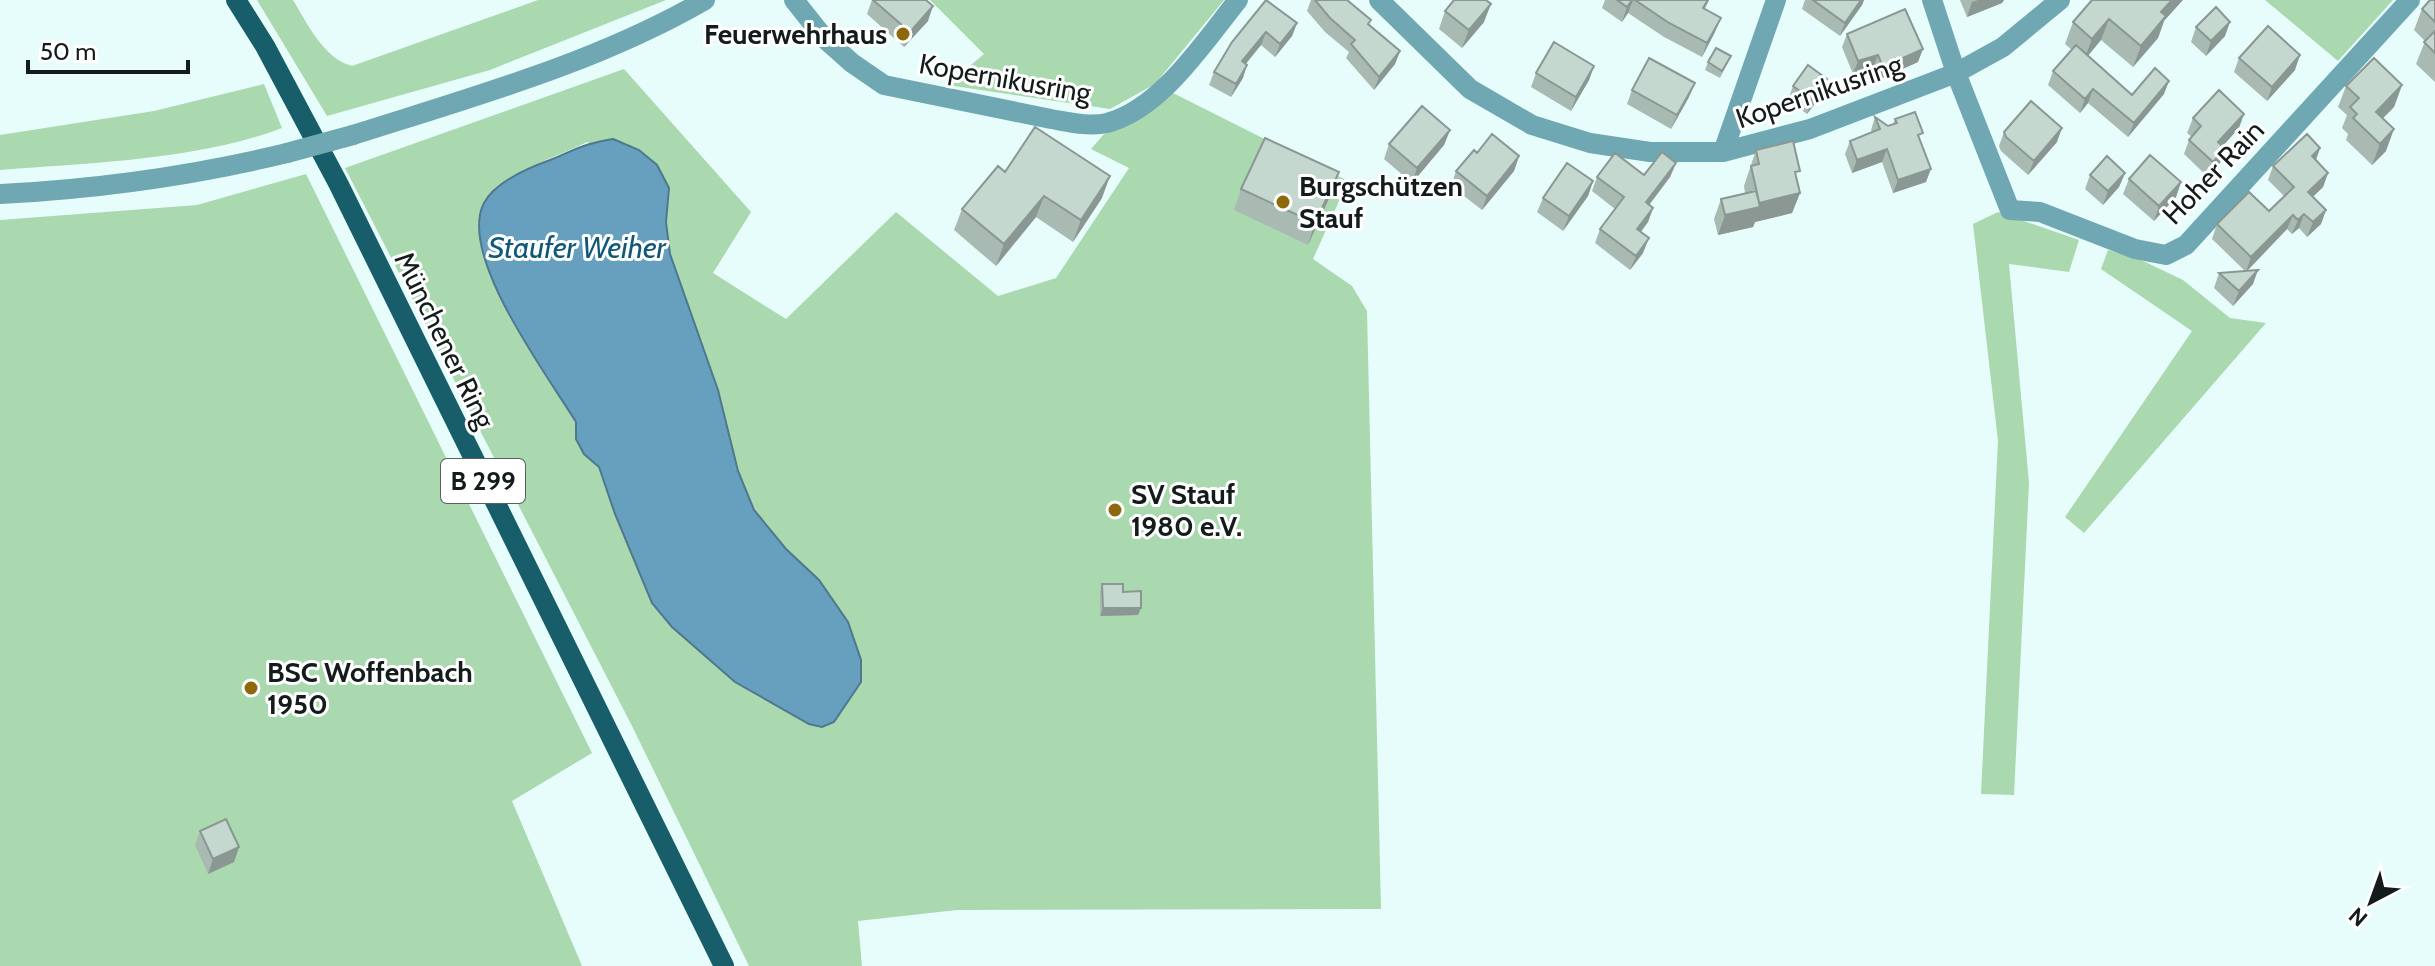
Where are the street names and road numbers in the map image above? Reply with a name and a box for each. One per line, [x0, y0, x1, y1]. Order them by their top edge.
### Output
street label: Kopernikusring [916, 46, 1095, 110]
street label: Kopernikusring [1731, 46, 1908, 135]
street label: Hoher Rain [2155, 113, 2271, 231]
street label: Münchener Ring [388, 246, 503, 435]
road number: B 299 [441, 459, 525, 503]

